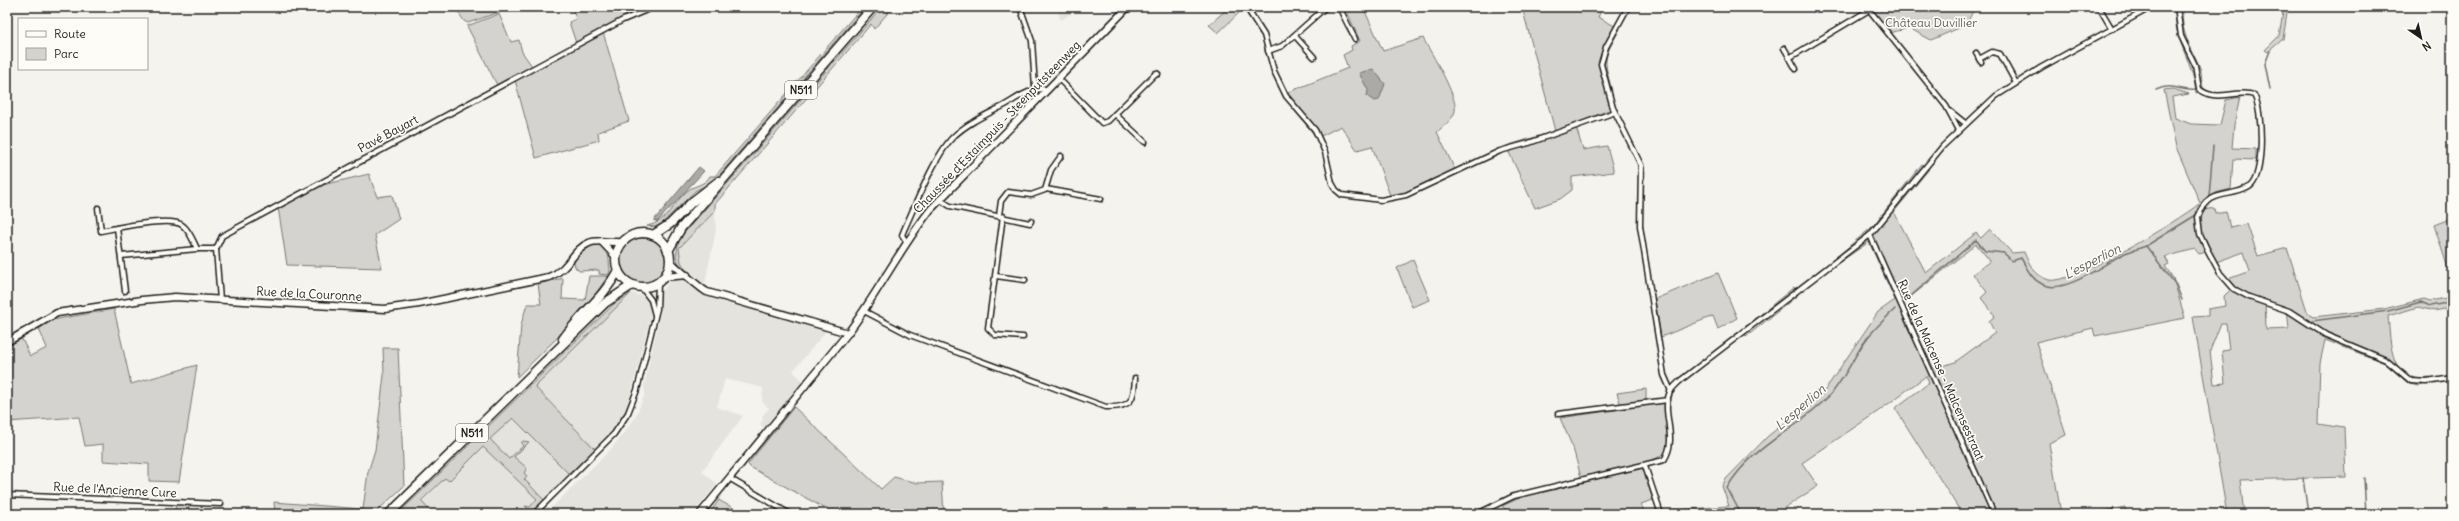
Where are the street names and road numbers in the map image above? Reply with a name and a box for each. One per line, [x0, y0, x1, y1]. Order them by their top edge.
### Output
street label: Chaussée d'Estaimpuis - Steenputsteenweg [910, 37, 1083, 216]
road number: N511 [785, 81, 817, 99]
street label: Pavé Bayart [355, 111, 421, 156]
street label: Rue de la Malcense - Malcensestraat [1895, 277, 1988, 462]
street label: Rue de la Couronne [256, 283, 362, 304]
road number: N511 [456, 424, 488, 442]
street label: Rue de l'Ancienne Cure [53, 479, 177, 500]

